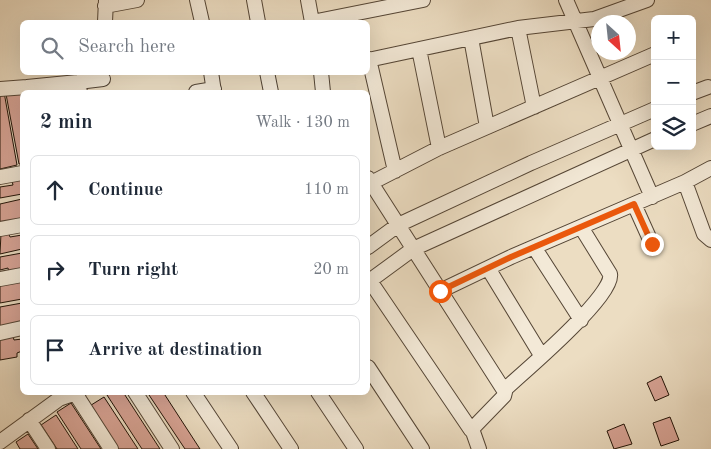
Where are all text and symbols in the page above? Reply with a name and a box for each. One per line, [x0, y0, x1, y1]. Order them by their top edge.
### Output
north arrow [591, 15, 636, 60]
map controls [651, 15, 696, 150]
button: + [651, 15, 696, 60]
search box [20, 20, 370, 75]
icon: search [38, 34, 66, 62]
text: Search here [78, 38, 175, 57]
button: − [651, 60, 696, 105]
button: layers [651, 105, 696, 150]
text: 2 min [40, 112, 93, 133]
text: Walk · 130 m [255, 115, 350, 131]
icon: ahead [41, 176, 69, 204]
text: Continue [88, 181, 163, 200]
text: 110 m [304, 182, 349, 198]
route end [641, 233, 664, 256]
icon: right [41, 256, 69, 284]
text: Turn right [88, 261, 178, 280]
text: 20 m [313, 262, 349, 278]
route start [429, 280, 452, 303]
icon: arrive [41, 336, 69, 364]
text: Arrive at destination [88, 341, 262, 360]

